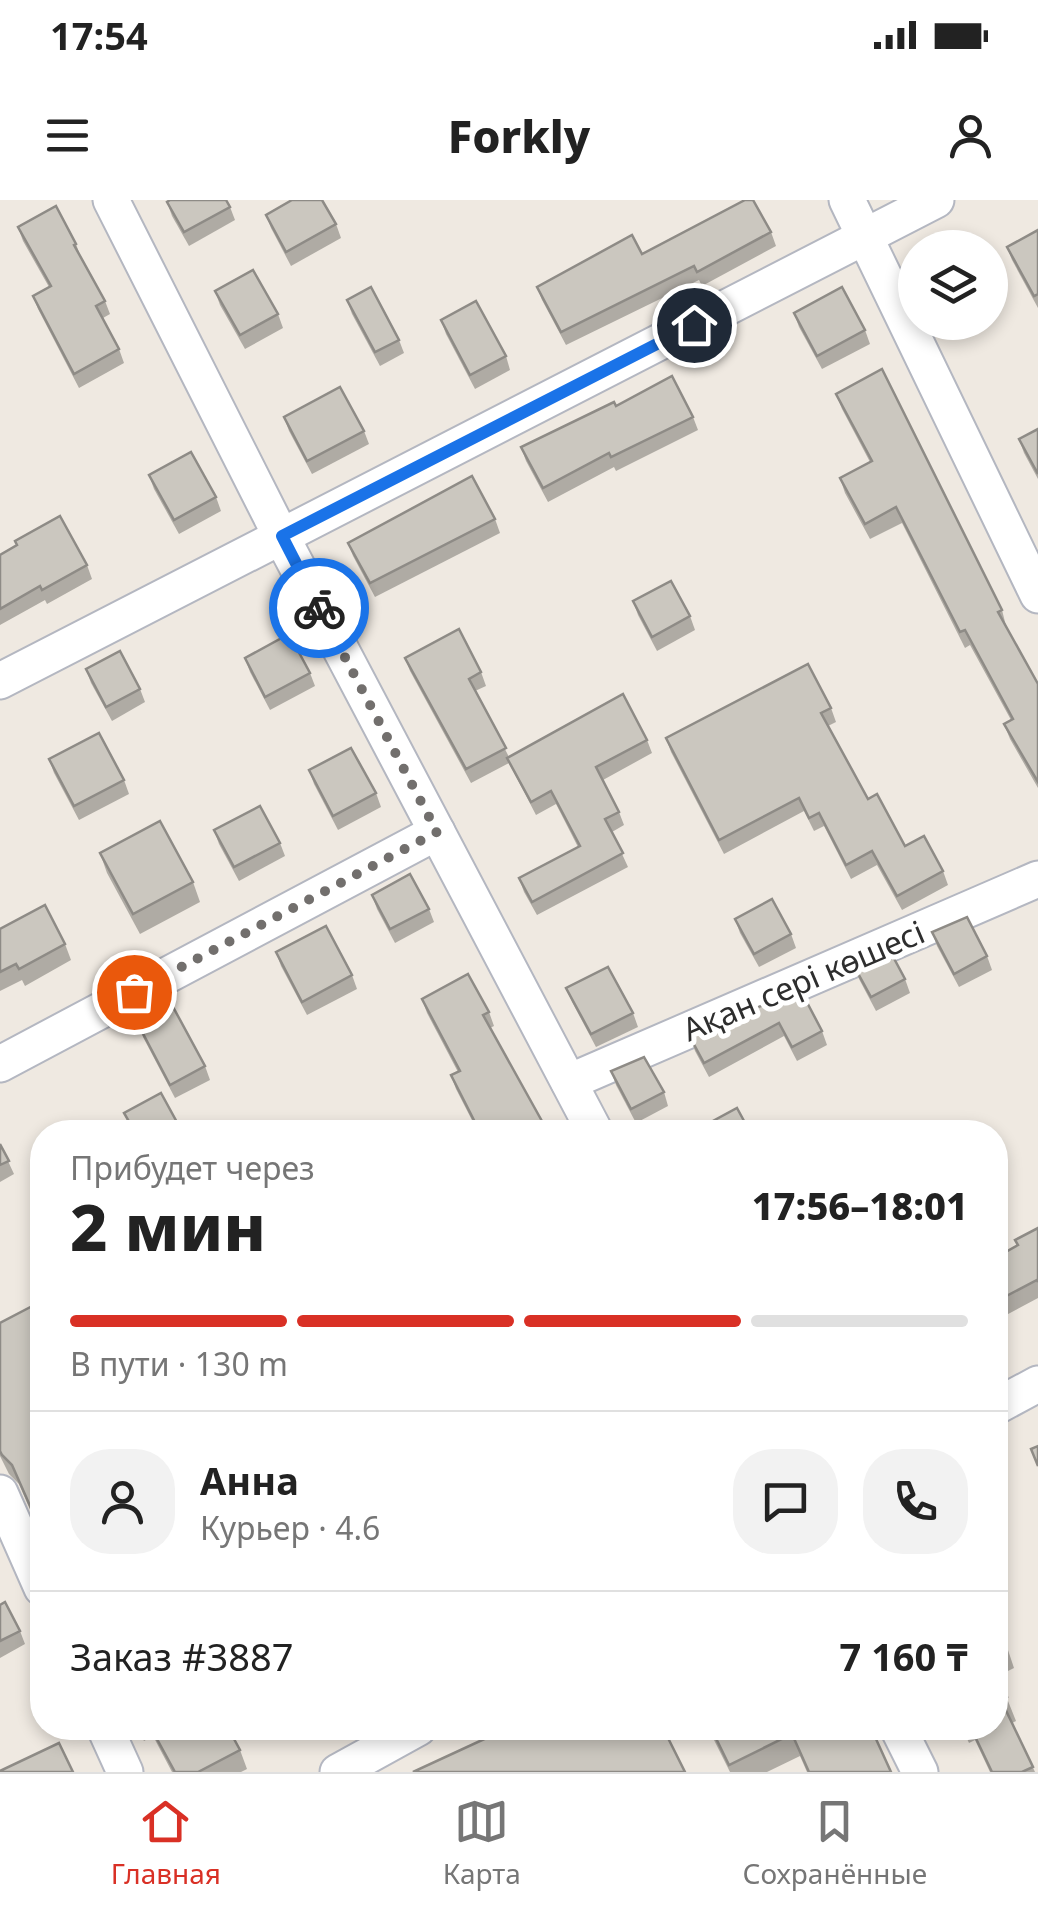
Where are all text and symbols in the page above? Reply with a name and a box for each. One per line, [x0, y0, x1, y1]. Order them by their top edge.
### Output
text: 17:54 [50, 9, 148, 61]
text: Forkly [448, 105, 590, 166]
icon: menu [40, 108, 95, 163]
icon: person [943, 108, 998, 163]
map controls [898, 230, 1008, 340]
button: layers [898, 230, 1008, 340]
pin [652, 283, 737, 368]
icon: home [667, 298, 722, 353]
courier [269, 558, 369, 658]
icon: bike [292, 581, 347, 636]
street label: Ақан сері көшесі [675, 910, 931, 1050]
pin [92, 950, 177, 1035]
icon: bag [107, 965, 162, 1020]
text: Прибудет через [70, 1146, 315, 1189]
text: 17:56–18:01 [752, 1179, 968, 1231]
text: 2 мин [70, 1182, 266, 1270]
text: В пути · 130 m [70, 1342, 288, 1385]
button: person [70, 1449, 175, 1554]
button: chat [733, 1449, 838, 1554]
button: phone [863, 1449, 968, 1554]
text: Анна [200, 1454, 299, 1506]
text: Курьер · 4.6 [200, 1506, 380, 1549]
text: Заказ #3887 [70, 1630, 294, 1682]
text: 7 160 ₸ [840, 1630, 968, 1682]
tab: Главная [111, 1794, 221, 1892]
tab: Карта [443, 1794, 521, 1892]
tab: Сохранённые [743, 1794, 927, 1892]

